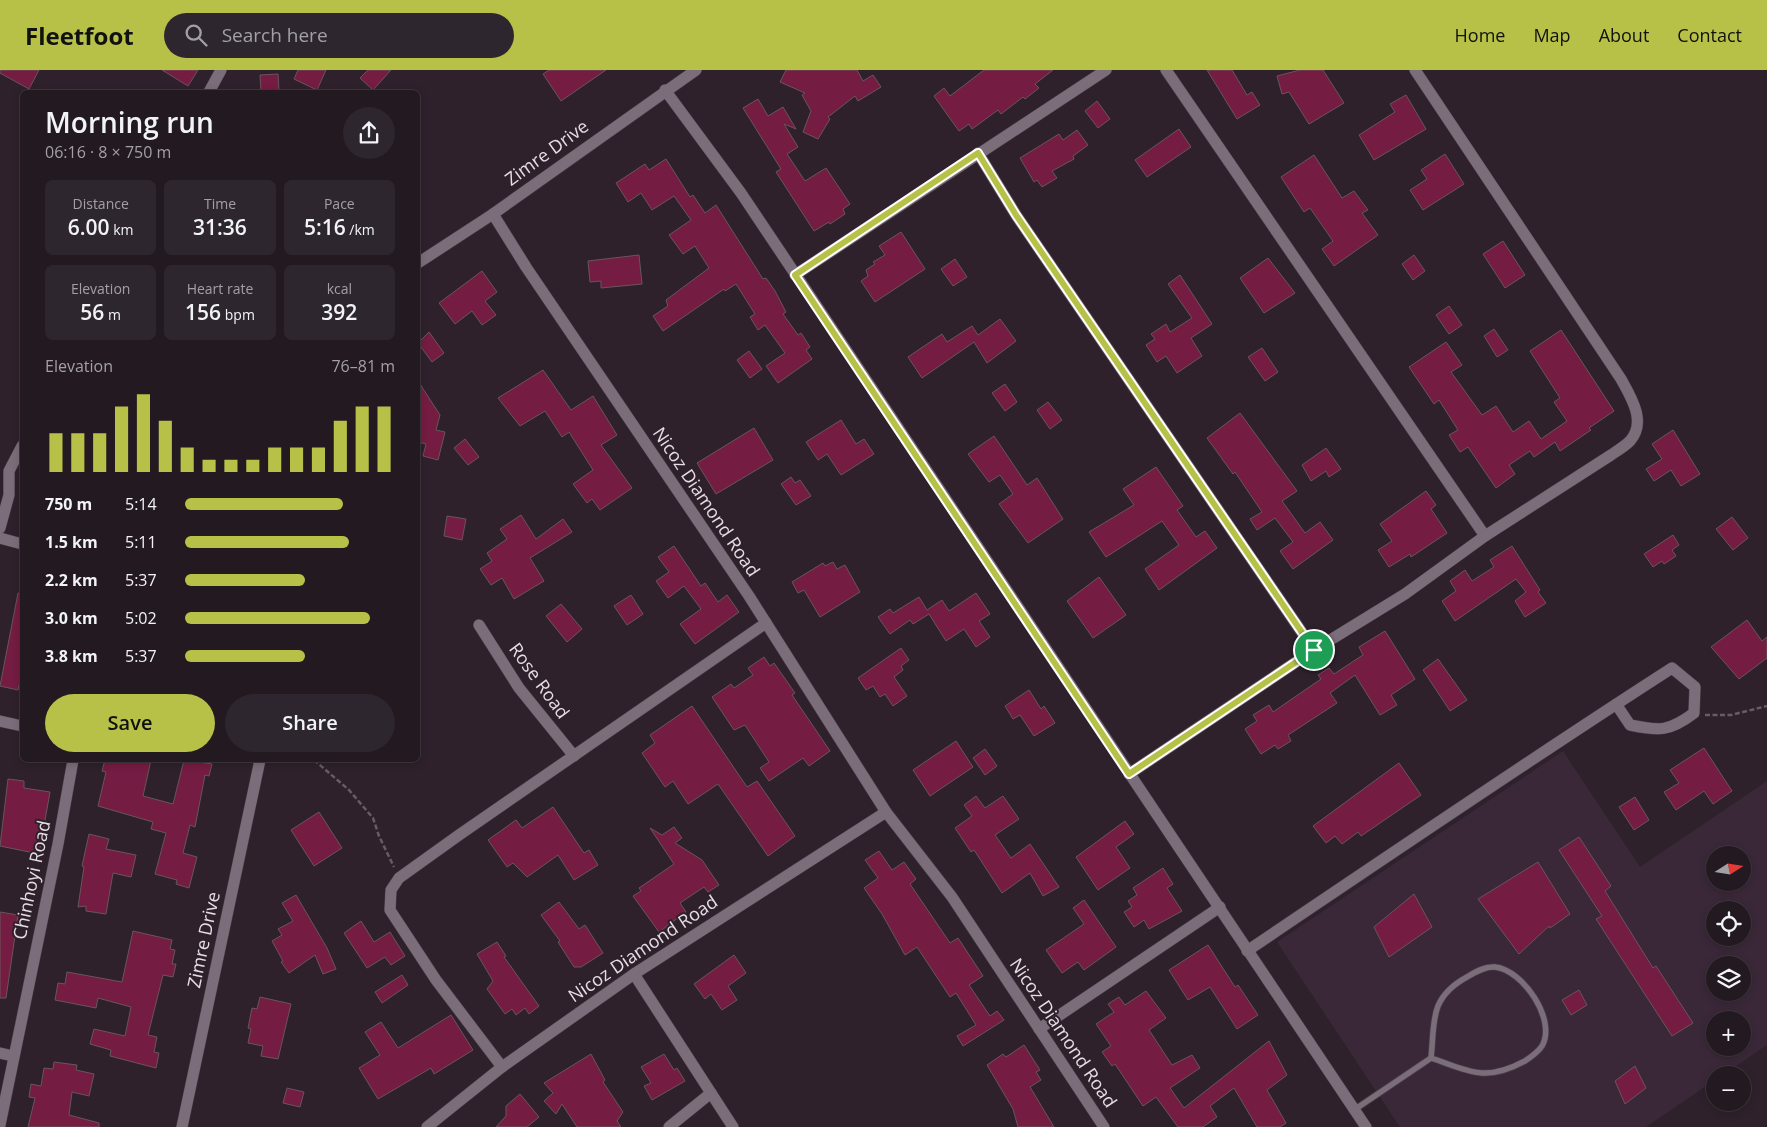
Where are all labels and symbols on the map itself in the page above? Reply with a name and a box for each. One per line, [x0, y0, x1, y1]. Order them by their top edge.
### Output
street label: Zimre Drive [500, 114, 593, 191]
street label: Nicoz Diamond Road [648, 422, 766, 581]
pin [1293, 629, 1335, 671]
street label: Rose Road [504, 638, 575, 723]
street label: Chinhoyi Road [7, 818, 55, 941]
north arrow [1706, 846, 1751, 891]
street label: Nicoz Diamond Road [563, 889, 722, 1007]
street label: Zimre Drive [181, 890, 225, 990]
street label: Nicoz Diamond Road [1005, 953, 1123, 1112]

